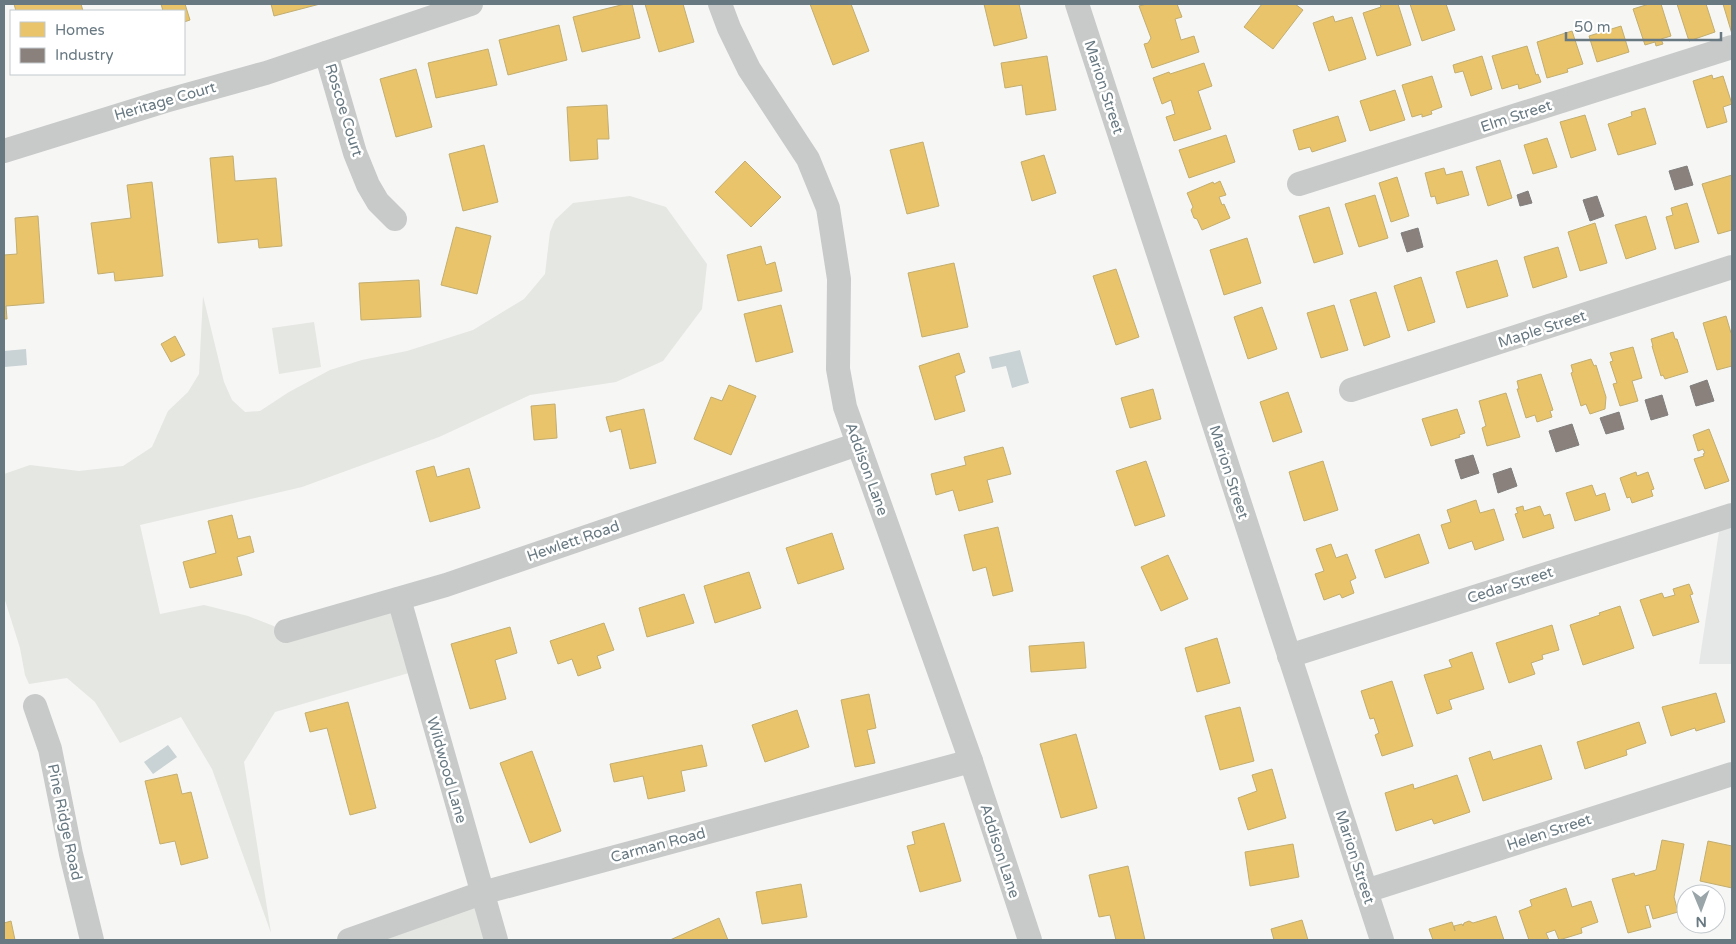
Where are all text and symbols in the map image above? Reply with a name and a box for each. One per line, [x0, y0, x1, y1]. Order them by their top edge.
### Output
legend [10, 10, 185, 75]
scale bar [1566, 10, 1721, 42]
text: 50 m [1574, 18, 1611, 36]
text: Homes [55, 21, 105, 39]
street label: Marion Street [1080, 38, 1128, 136]
text: Industry [55, 46, 114, 64]
street label: Roscoe Court [321, 61, 367, 159]
street label: Heritage Court [112, 78, 218, 124]
street label: Elm Street [1478, 96, 1554, 136]
street label: Maple Street [1496, 306, 1588, 352]
street label: Addison Lane [842, 420, 892, 518]
street label: Marion Street [1205, 423, 1253, 521]
street label: Hewlett Road [524, 517, 622, 565]
street label: Cedar Street [1465, 563, 1555, 607]
street label: Wildwood Lane [423, 715, 471, 825]
street label: Pine Ridge Road [44, 762, 86, 882]
street label: Addison Lane [976, 802, 1024, 900]
street label: Marion Street [1331, 808, 1379, 906]
street label: Helen Street [1504, 810, 1594, 854]
street label: Carman Road [609, 824, 707, 866]
north arrow [1676, 884, 1726, 934]
text: N [1695, 913, 1707, 930]

